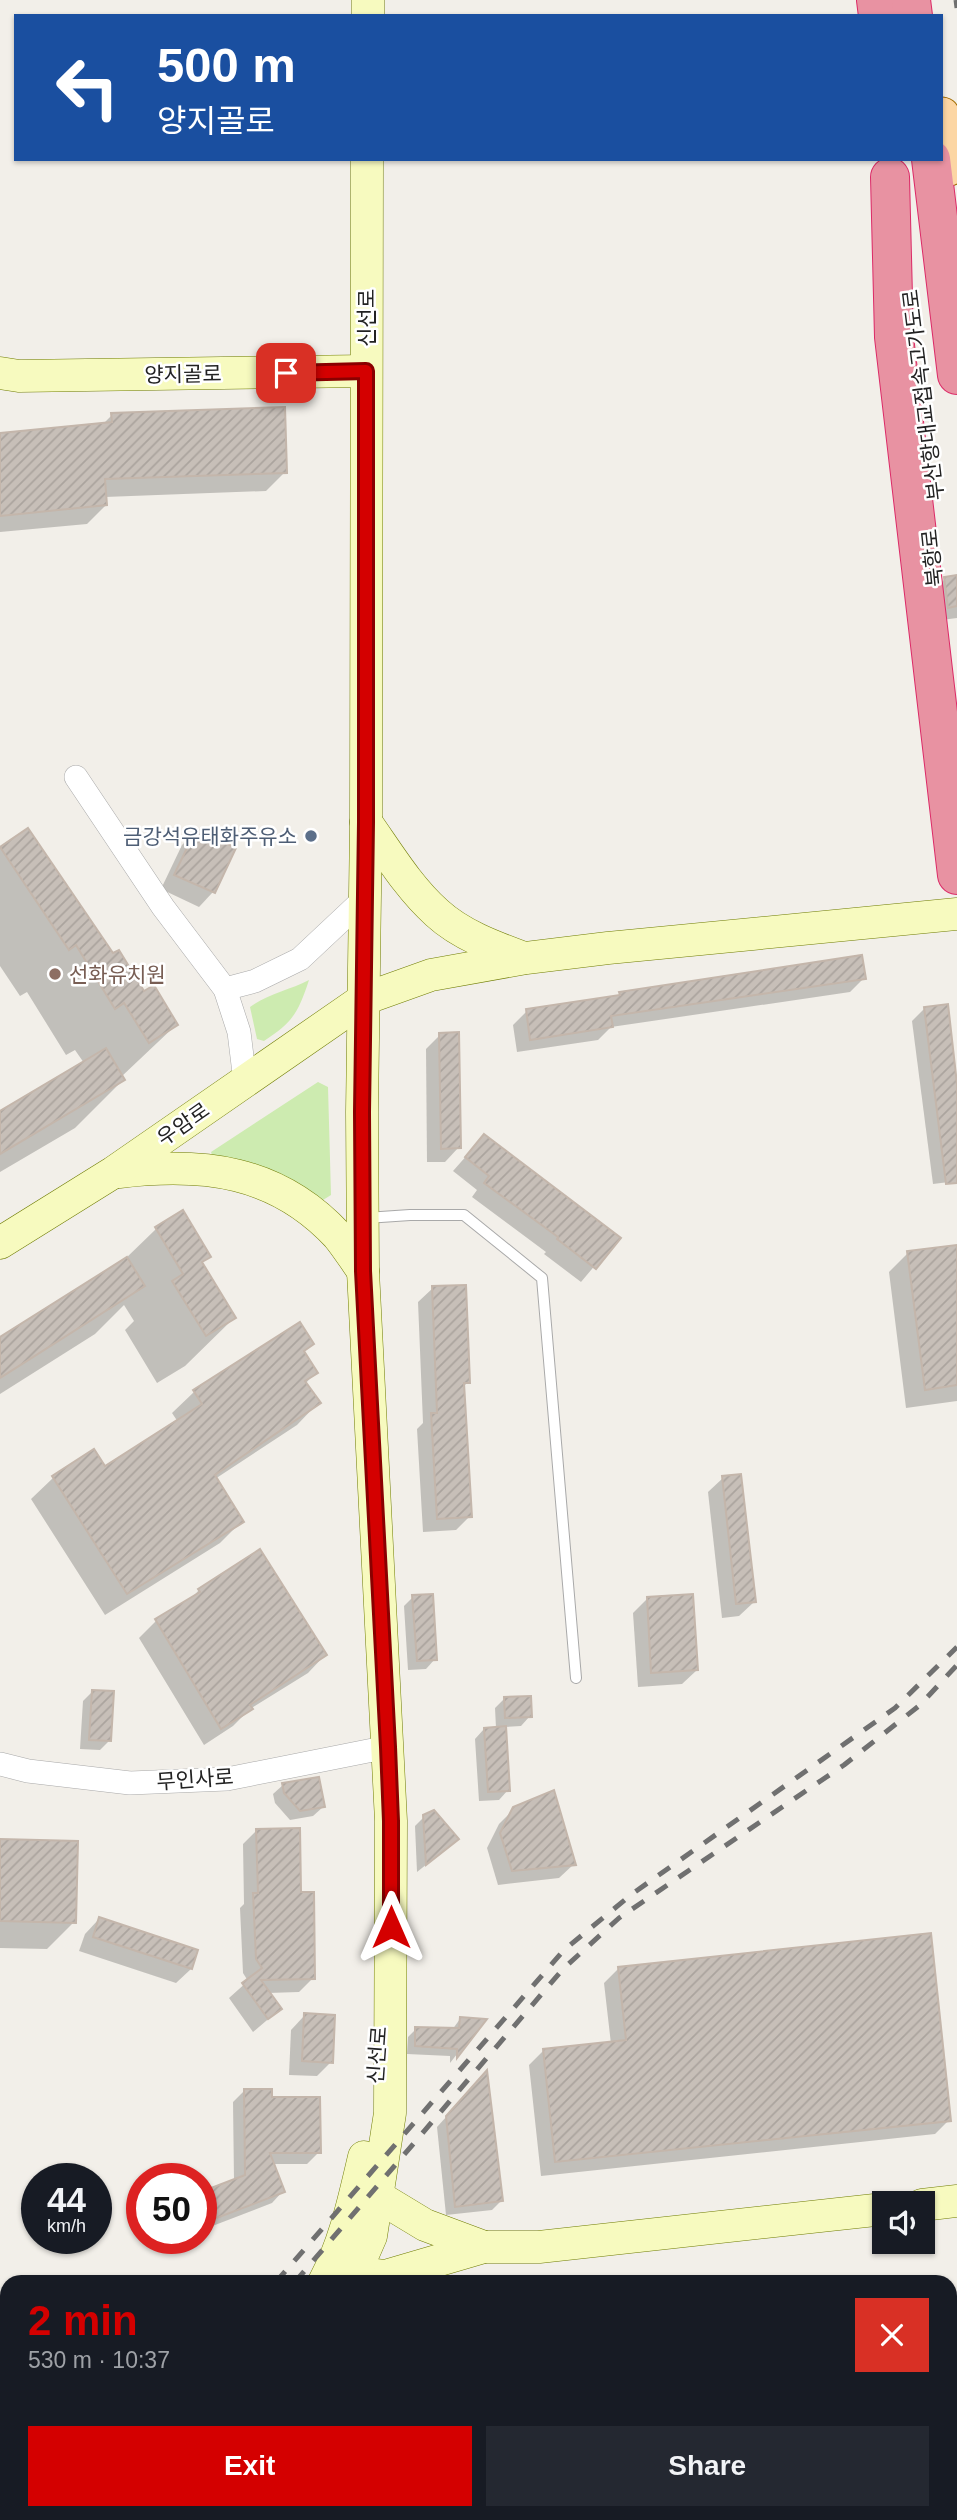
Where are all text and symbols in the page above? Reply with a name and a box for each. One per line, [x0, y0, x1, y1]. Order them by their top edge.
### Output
text: 500 m [157, 38, 296, 92]
icon: left [42, 42, 133, 133]
text: 양지골로 [157, 103, 275, 139]
street label: 부산항대교접속고가도로 [899, 288, 947, 502]
street label: 신선로 [355, 289, 378, 347]
pin [256, 343, 316, 403]
icon: arrive [267, 354, 305, 392]
street label: 양지골로 [144, 362, 222, 386]
street label: 북항로 [918, 528, 946, 588]
place label: 금강석유태화주유소 [123, 825, 297, 848]
marker: 금강석유태화주유소 [303, 828, 319, 844]
place label: 선화유치원 [69, 963, 166, 986]
marker: 선화유치원 [47, 966, 63, 982]
street label: 우암로 [153, 1098, 213, 1150]
street label: 무인사로 [156, 1765, 234, 1793]
position arrow [354, 1890, 428, 1964]
street label: 신선로 [364, 2025, 390, 2085]
speed limit sign: 50 [126, 2163, 217, 2254]
text: 44 [47, 2180, 86, 2219]
map controls [872, 2191, 935, 2254]
button: sound [872, 2191, 935, 2254]
text: km/h [47, 2216, 86, 2236]
text: 2 min [28, 2297, 138, 2344]
button: close [855, 2298, 929, 2372]
text: 530 m · 10:37 [28, 2347, 170, 2373]
button: Exit [28, 2426, 472, 2506]
button: Share [486, 2426, 929, 2506]

